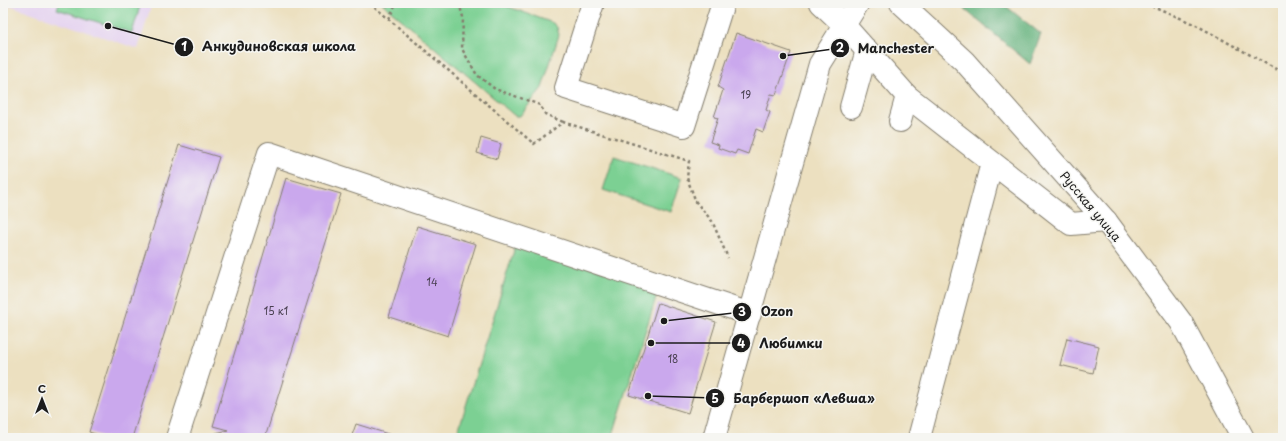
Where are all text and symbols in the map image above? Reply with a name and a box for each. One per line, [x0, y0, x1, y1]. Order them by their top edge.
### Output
callout: Анкудиновская школа [174, 34, 364, 59]
text: Анкудиновская школа [202, 36, 356, 55]
callout: Manchester [830, 36, 942, 61]
text: 1 [181, 37, 187, 55]
text: 2 [836, 38, 845, 56]
text: Manchester [858, 38, 935, 57]
house number: 19 [741, 87, 751, 102]
street label: Русская улица [1056, 167, 1126, 245]
house number: 14 [426, 274, 438, 289]
callout: Ozon [732, 299, 801, 324]
text: Ozon [761, 301, 793, 320]
text: 3 [738, 302, 746, 320]
house number: 15 к1 [264, 303, 288, 318]
callout: Любимки [731, 331, 830, 356]
text: Любимки [759, 333, 823, 352]
text: 4 [737, 334, 745, 352]
house number: 18 [668, 351, 678, 366]
north arrow [22, 379, 62, 419]
text: С [38, 380, 46, 397]
callout: Барбершоп «Левша» [705, 386, 883, 411]
text: Барбершоп «Левша» [733, 388, 875, 407]
text: 5 [711, 389, 719, 407]

